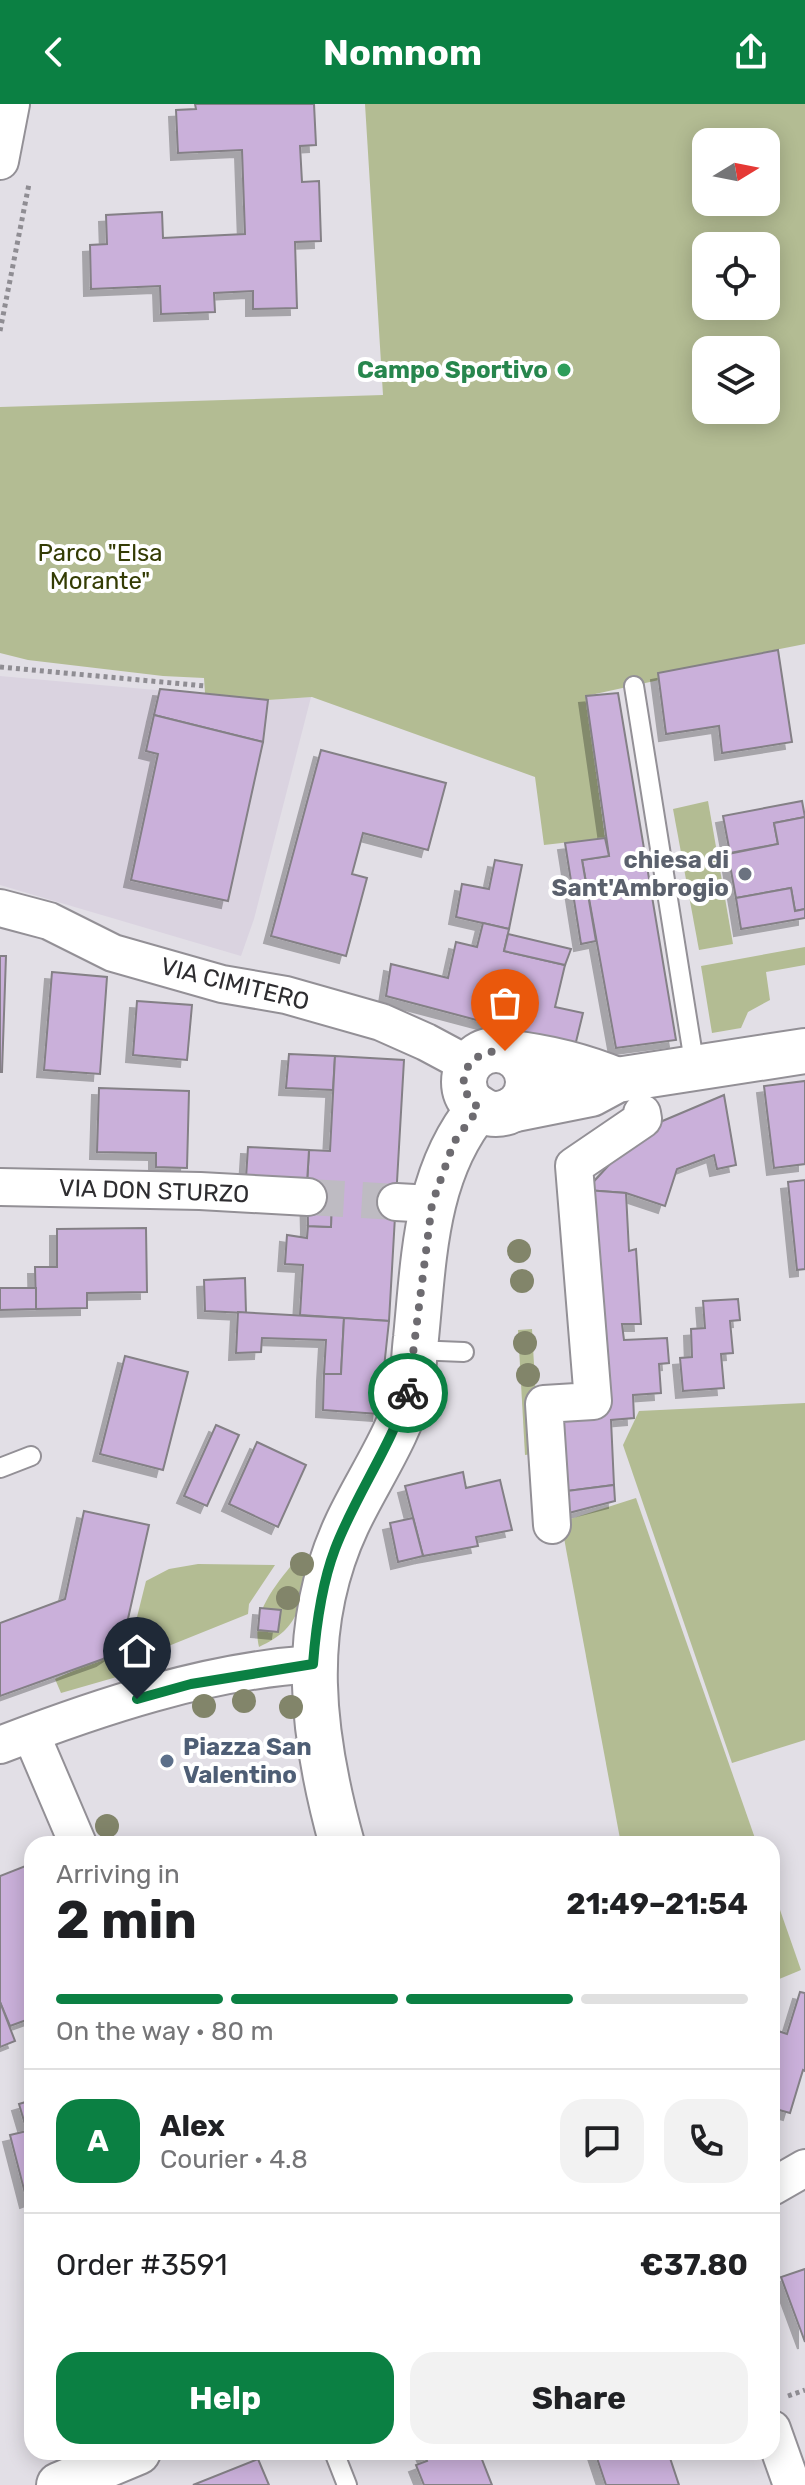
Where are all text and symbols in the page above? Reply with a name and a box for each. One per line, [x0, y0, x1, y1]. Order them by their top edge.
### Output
icon: back [32, 30, 76, 74]
icon: share [729, 30, 773, 74]
text: Nomnom [323, 31, 482, 74]
north arrow [692, 128, 780, 216]
map controls [692, 128, 780, 424]
button: locate [692, 232, 780, 320]
button: layers [692, 336, 780, 424]
place label: Campo Sportivo [357, 356, 548, 384]
marker: Campo Sportivo [555, 361, 573, 379]
park label: Parco "Elsa Morante" [37, 539, 163, 595]
place label: chiesa di Sant'Ambrogio [552, 846, 729, 902]
marker: chiesa di Sant'Ambrogio [736, 865, 754, 883]
street label: VIA CIMITERO [158, 952, 312, 1016]
pin [471, 969, 539, 1051]
icon: bag [483, 981, 527, 1025]
street label: VIA DON STURZO [58, 1174, 250, 1208]
courier [368, 1353, 448, 1433]
icon: bike [386, 1371, 430, 1415]
pin [103, 1617, 171, 1699]
icon: home [115, 1629, 159, 1673]
place label: Piazza San Valentino [183, 1733, 312, 1789]
marker: Piazza San Valentino [158, 1752, 176, 1770]
text: Arriving in [56, 1859, 180, 1890]
text: 21:49–21:54 [566, 1886, 748, 1922]
text: 2 min [56, 1889, 197, 1951]
text: On the way · 80 m [56, 2016, 274, 2047]
button: chat [560, 2099, 644, 2183]
button: phone [664, 2099, 748, 2183]
text: Alex [160, 2108, 225, 2144]
text: A [87, 2123, 109, 2159]
text: Courier · 4.8 [160, 2144, 308, 2175]
text: Order #3591 [56, 2247, 228, 2283]
text: €37.80 [640, 2247, 748, 2283]
button: Help [56, 2352, 394, 2444]
button: Share [410, 2352, 748, 2444]

